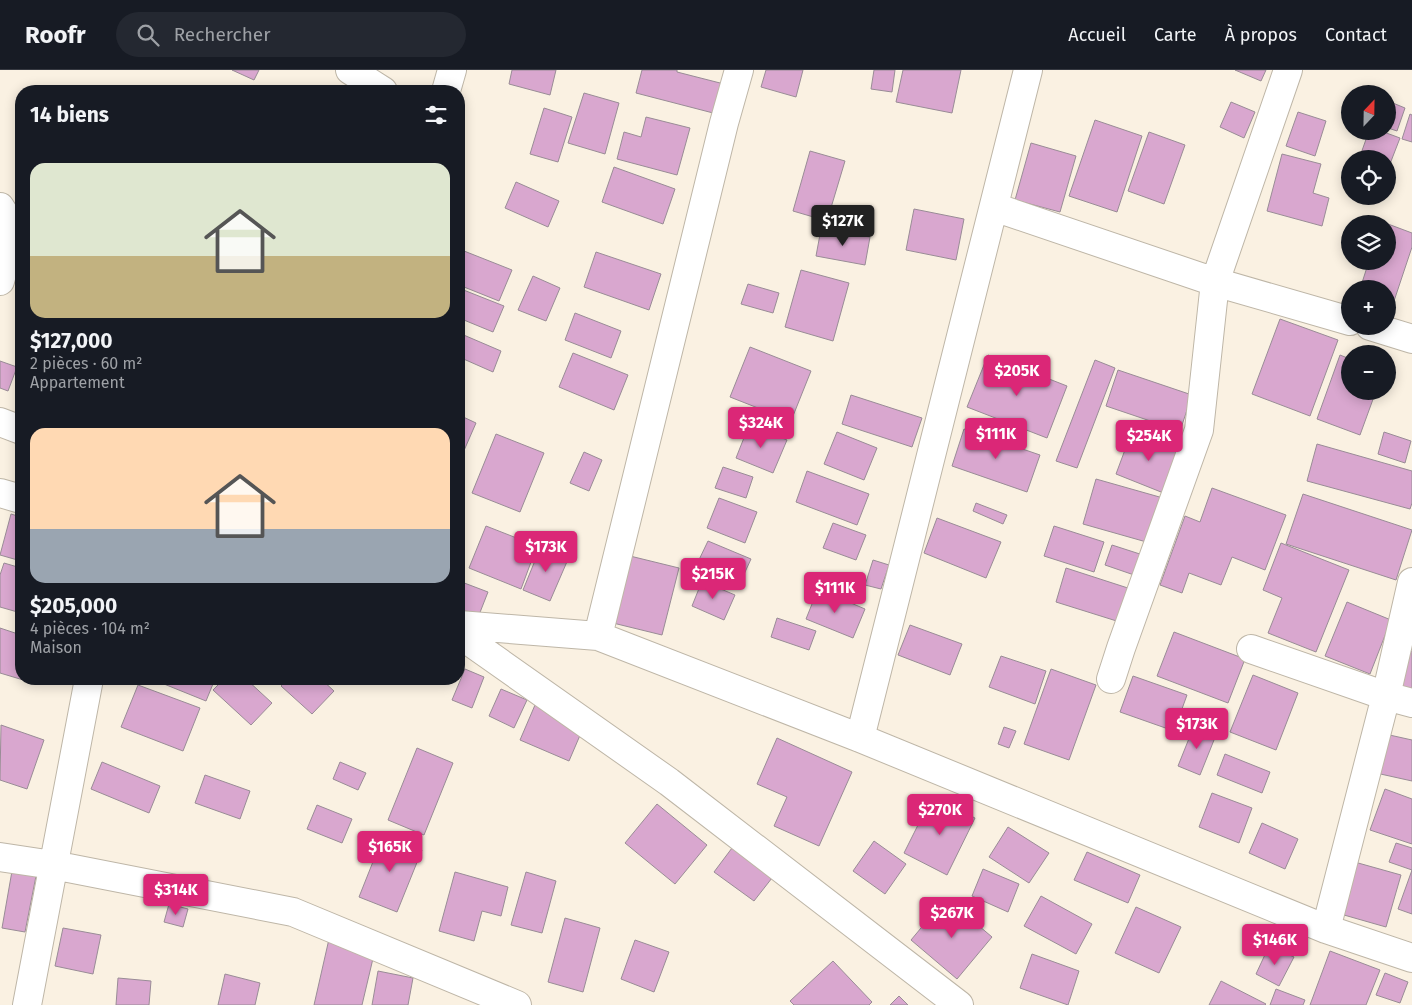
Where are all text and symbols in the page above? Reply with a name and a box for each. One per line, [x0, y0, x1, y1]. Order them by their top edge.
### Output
search box [116, 12, 466, 57]
text: Roofr [25, 21, 86, 49]
icon: search [134, 21, 162, 49]
text: Rechercher [174, 23, 270, 46]
text: Accueil [1068, 24, 1126, 46]
text: Carte [1154, 24, 1197, 46]
text: À propos [1225, 24, 1297, 46]
text: Contact [1325, 24, 1387, 46]
north arrow [1341, 85, 1396, 140]
map controls [1341, 85, 1396, 400]
icon: filters [422, 101, 450, 129]
text: 14 biens [30, 102, 109, 128]
button: locate [1341, 150, 1396, 205]
icon: home [195, 196, 285, 286]
pin: $127K [808, 204, 878, 247]
text: $127K [822, 211, 864, 230]
button: layers [1341, 215, 1396, 270]
button: + [1341, 280, 1396, 335]
text: $127,000 [30, 328, 113, 354]
button: − [1341, 345, 1396, 400]
text: 2 pièces · 60 m² [30, 354, 142, 373]
pin: $205K [982, 354, 1052, 397]
text: $205K [995, 361, 1039, 380]
text: Appartement [30, 373, 125, 392]
pin: $324K [726, 406, 796, 449]
text: $324K [739, 413, 783, 432]
pin: $111K [961, 418, 1031, 460]
pin: $254K [1114, 420, 1184, 462]
text: $111K [976, 424, 1016, 443]
text: $254K [1127, 426, 1171, 445]
icon: home [195, 461, 285, 551]
pin: $173K [511, 530, 581, 573]
text: $173K [525, 537, 567, 556]
pin: $215K [678, 558, 748, 600]
text: $215K [692, 564, 734, 583]
pin: $111K [800, 572, 870, 614]
text: $111K [815, 578, 855, 597]
text: $205,000 [30, 593, 117, 619]
text: 4 pièces · 104 m² [30, 619, 150, 638]
text: Maison [30, 638, 82, 657]
pin: $173K [1162, 708, 1232, 750]
text: $173K [1176, 714, 1218, 733]
pin: $270K [905, 794, 975, 836]
text: $270K [918, 800, 962, 819]
pin: $165K [355, 830, 425, 873]
text: $165K [368, 837, 412, 856]
pin: $314K [141, 874, 211, 916]
text: $314K [154, 880, 198, 899]
pin: $267K [917, 896, 987, 939]
text: $267K [930, 903, 974, 922]
pin: $146K [1240, 924, 1310, 966]
text: $146K [1253, 930, 1297, 949]

